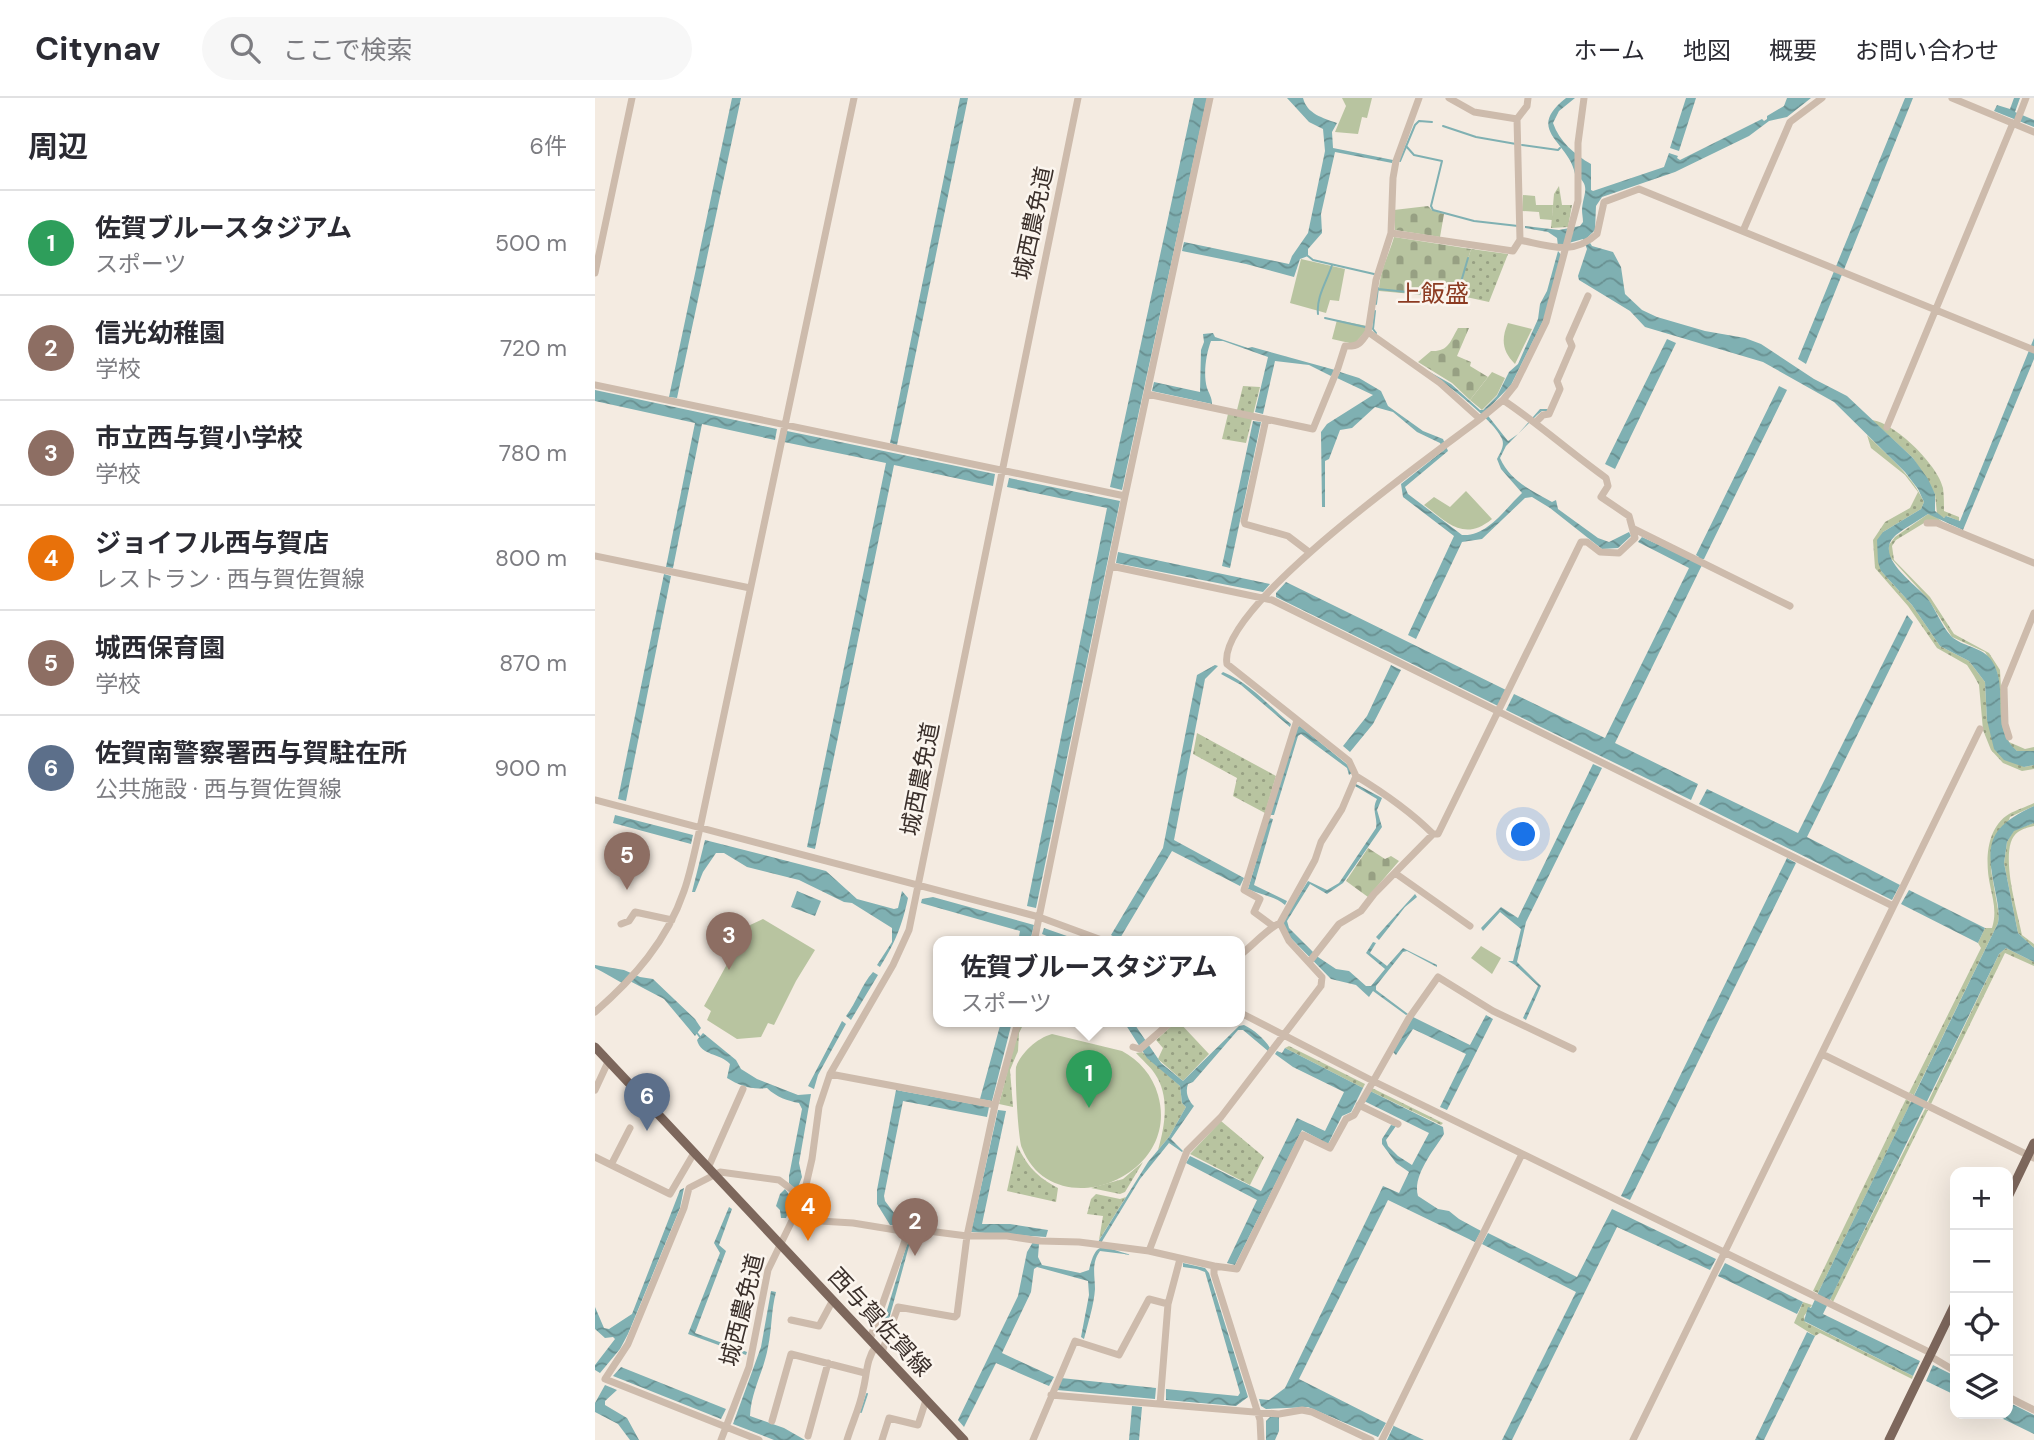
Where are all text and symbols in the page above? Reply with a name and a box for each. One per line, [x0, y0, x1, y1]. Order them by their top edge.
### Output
search box [202, 17, 692, 80]
text: Citynav [35, 27, 160, 70]
icon: search [226, 29, 264, 67]
text: ここで検索 [282, 33, 413, 67]
text: ホーム [1574, 35, 1645, 66]
text: 地図 [1683, 35, 1731, 66]
text: 概要 [1769, 35, 1817, 66]
text: お問い合わせ [1855, 35, 1999, 66]
text: 周辺 [28, 127, 88, 166]
text: 6件 [530, 131, 567, 161]
street label: 城西農免道 [1006, 164, 1060, 282]
text: 佐賀ブルースタジアム [95, 211, 352, 245]
text: 1 [47, 228, 55, 258]
text: 500 m [495, 228, 567, 258]
text: スポーツ [95, 249, 187, 279]
district label: 上飯盛 [1397, 278, 1469, 309]
text: 信光幼稚園 [95, 316, 225, 350]
text: 2 [44, 333, 58, 363]
text: 720 m [500, 333, 567, 363]
text: 学校 [95, 354, 141, 384]
text: 市立西与賀小学校 [95, 421, 303, 455]
text: 3 [44, 438, 58, 468]
text: 780 m [499, 438, 567, 468]
text: 学校 [95, 459, 141, 489]
text: ジョイフル西与賀店 [95, 526, 329, 560]
text: 4 [44, 543, 58, 573]
text: 800 m [495, 543, 567, 573]
text: レストラン · 西与賀佐賀線 [95, 564, 365, 594]
text: 城西保育園 [95, 631, 225, 665]
text: 5 [44, 648, 58, 678]
text: 870 m [499, 648, 567, 678]
text: 学校 [95, 669, 141, 699]
street label: 城西農免道 [894, 720, 946, 838]
text: 佐賀南警察署西与賀駐在所 [95, 736, 407, 770]
text: 6 [44, 753, 58, 783]
text: 900 m [494, 753, 567, 783]
text: 公共施設 · 西与賀佐賀線 [95, 774, 342, 804]
your location [1506, 817, 1540, 851]
pin: 5 [604, 832, 650, 890]
pin: 3 [706, 912, 752, 970]
popup [933, 936, 1245, 1027]
text: 佐賀ブルースタジアム [961, 950, 1217, 984]
text: スポーツ [961, 988, 1052, 1018]
pin: 1 [1066, 1050, 1112, 1108]
pin: 6 [624, 1073, 670, 1131]
map controls [1950, 1167, 2013, 1419]
button: + [1950, 1167, 2013, 1230]
pin: 4 [785, 1183, 831, 1241]
pin: 2 [892, 1198, 938, 1256]
button: − [1950, 1230, 2013, 1293]
street label: 城西農免道 [714, 1251, 770, 1369]
street label: 西与賀佐賀線 [822, 1261, 938, 1383]
button: locate [1950, 1293, 2013, 1356]
button: layers [1950, 1356, 2013, 1419]

